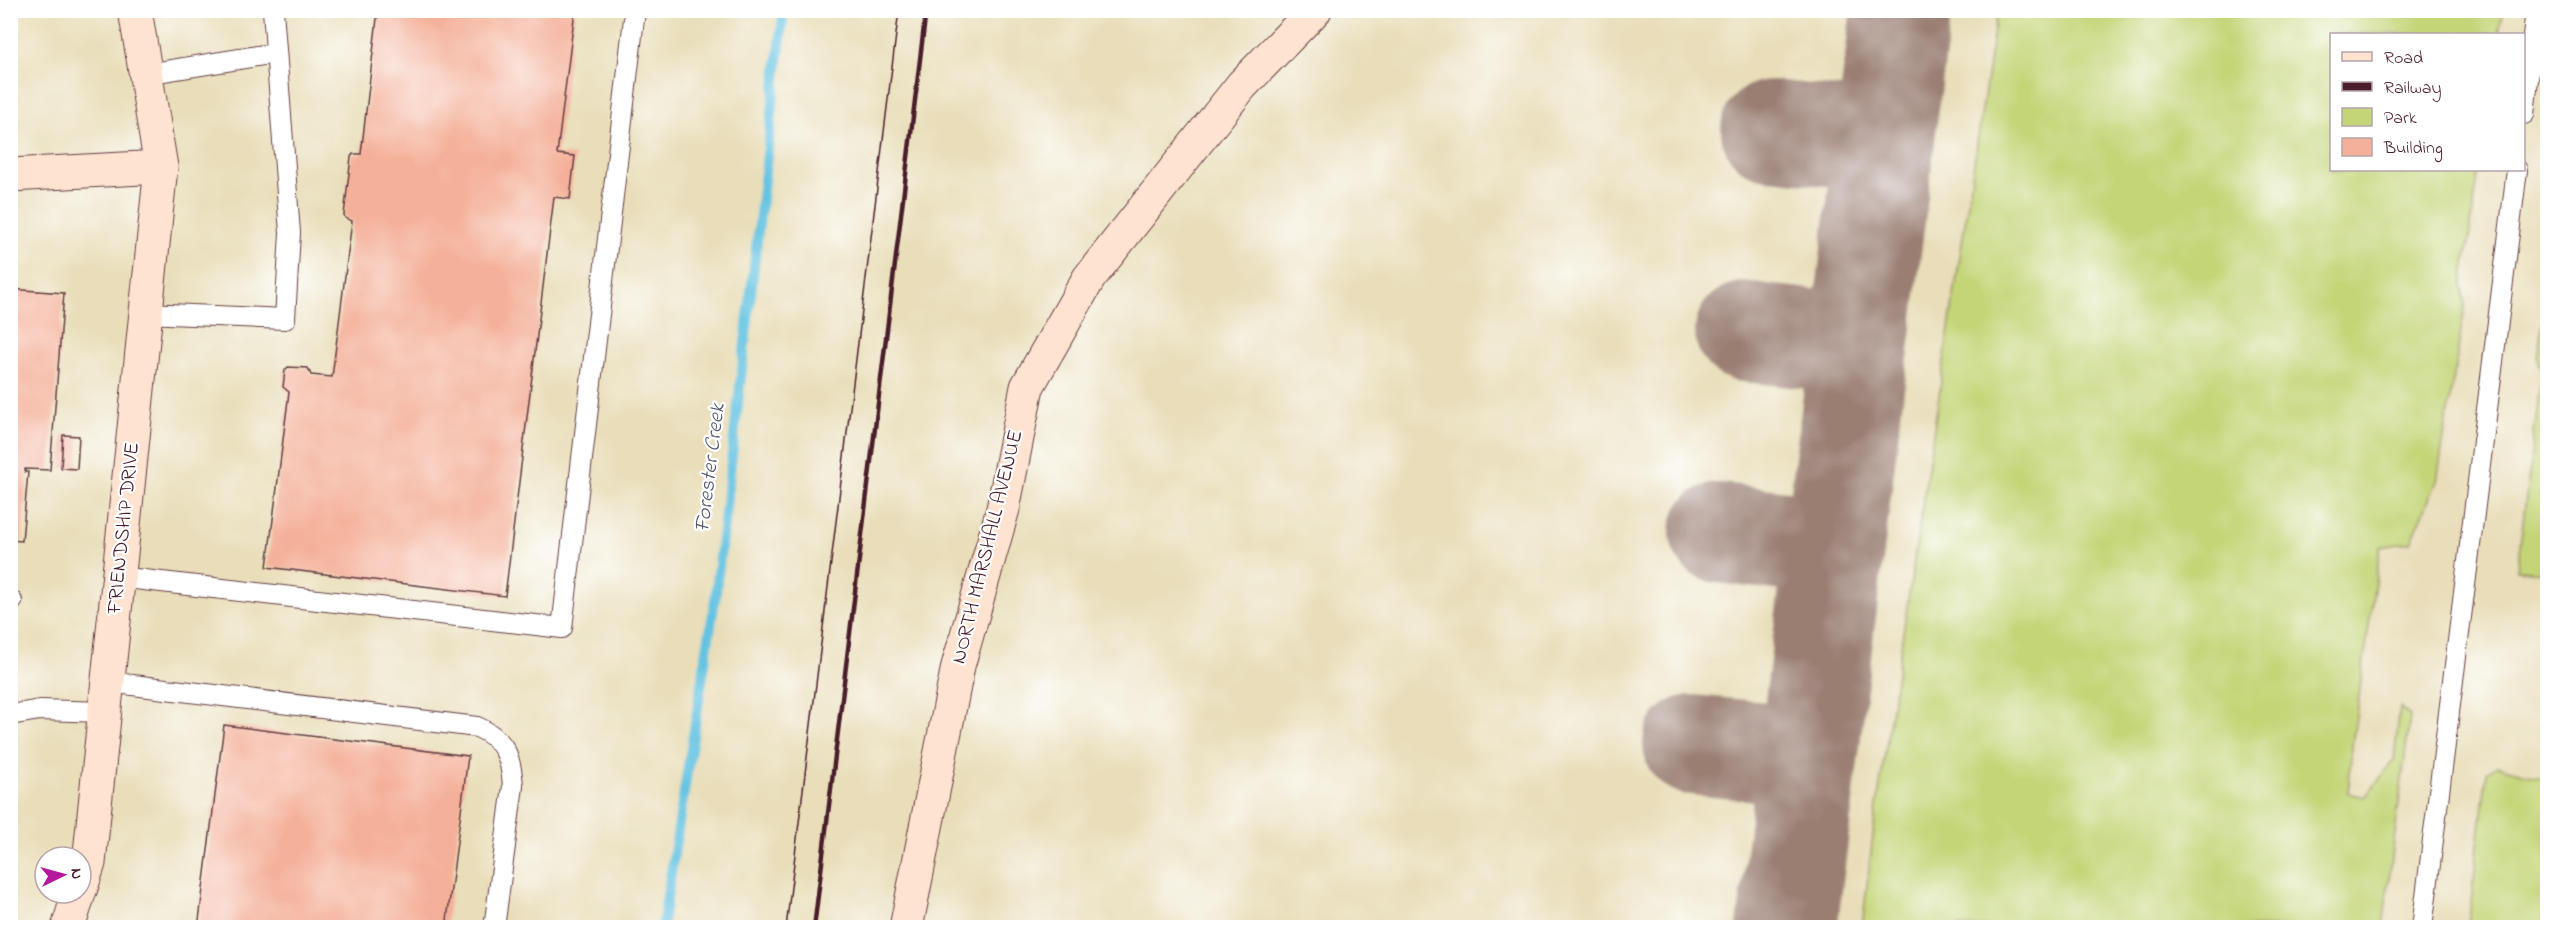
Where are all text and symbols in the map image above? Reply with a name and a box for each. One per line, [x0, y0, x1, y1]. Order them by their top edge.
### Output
legend [2330, 33, 2525, 171]
text: Road [2384, 46, 2423, 72]
text: Railway [2384, 76, 2441, 102]
text: Park [2384, 106, 2417, 132]
text: Building [2383, 136, 2443, 163]
water label: Forester Creek [687, 400, 735, 534]
street label: NORTH MARSHALL AVENUE [944, 427, 1032, 667]
street label: FRIENDSHIP DRIVE [100, 441, 148, 616]
north arrow [33, 845, 93, 905]
text: N [64, 867, 88, 880]

